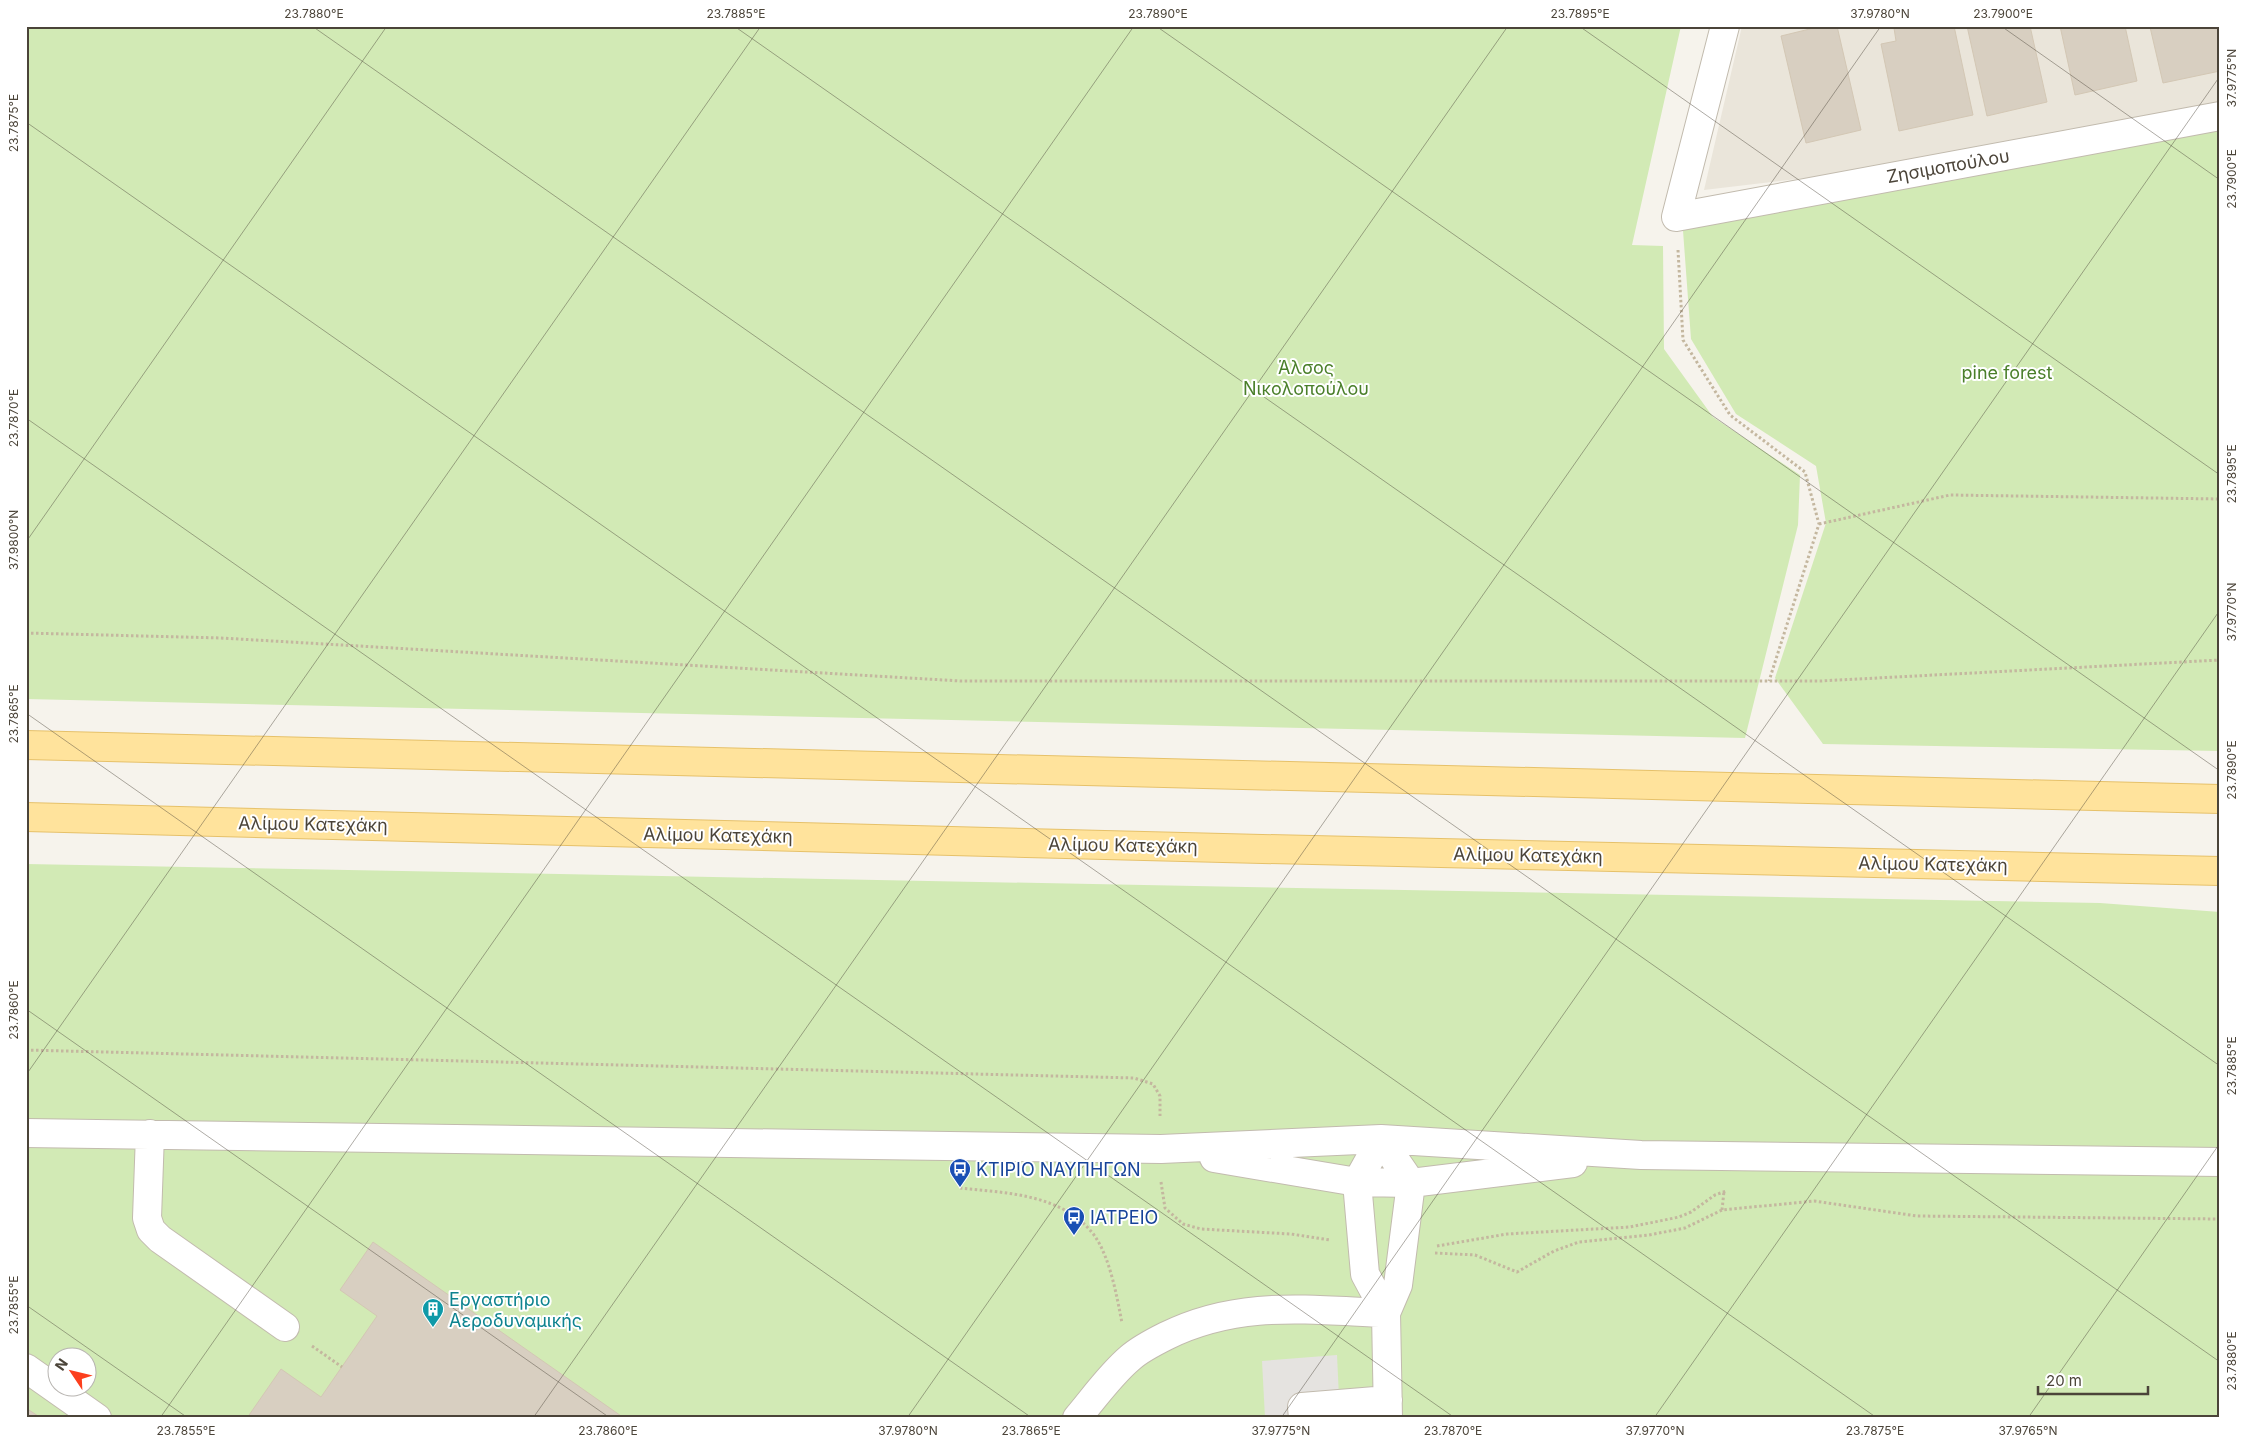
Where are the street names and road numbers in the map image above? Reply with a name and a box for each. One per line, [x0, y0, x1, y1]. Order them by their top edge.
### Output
street label: Ζησιμοπούλου [1885, 145, 2011, 187]
street label: Αλίμου Κατεχάκη [238, 812, 388, 836]
street label: Αλίμου Κατεχάκη [643, 823, 793, 847]
street label: Αλίμου Κατεχάκη [1048, 833, 1198, 857]
street label: Αλίμου Κατεχάκη [1453, 843, 1603, 867]
street label: Αλίμου Κατεχάκη [1858, 852, 2008, 876]

